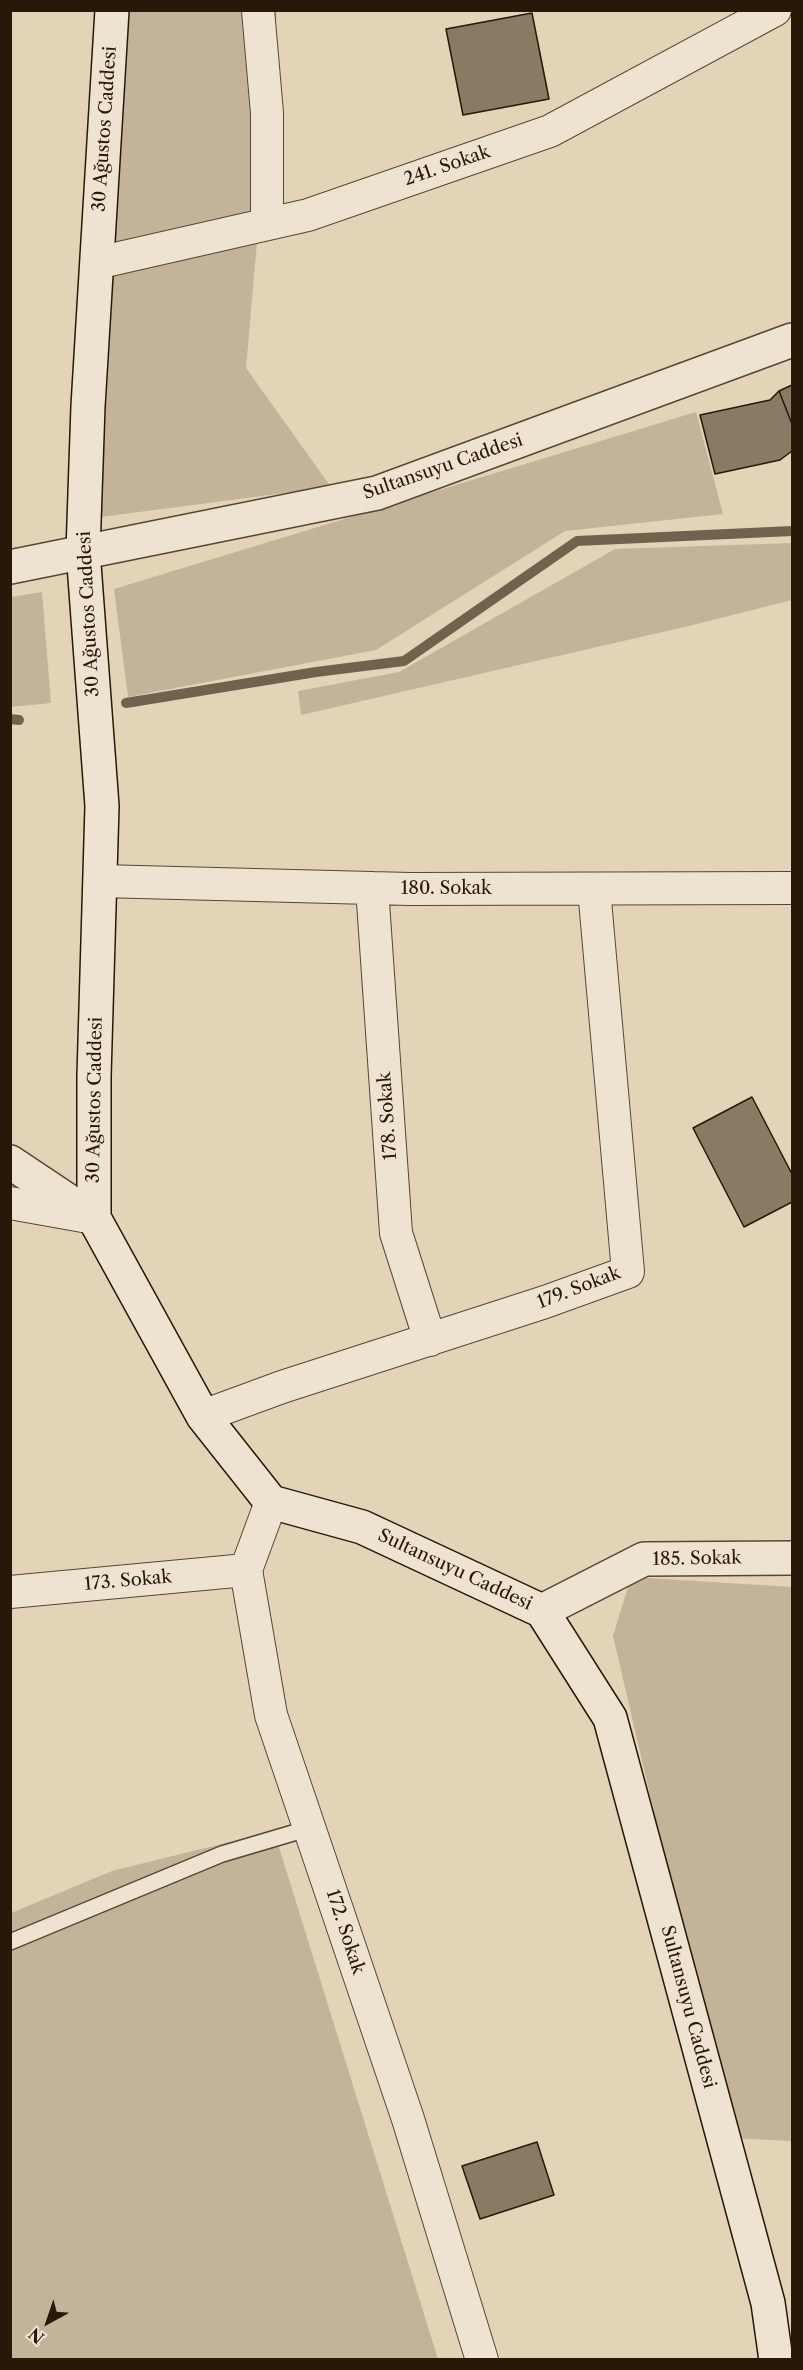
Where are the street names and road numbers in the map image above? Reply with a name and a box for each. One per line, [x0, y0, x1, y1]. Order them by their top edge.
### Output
street label: 30 Ağustos Caddesi [88, 45, 122, 213]
street label: 241. Sokak [401, 141, 493, 191]
street label: Sultansuyu Caddesi [360, 429, 526, 505]
street label: 30 Ağustos Caddesi [74, 530, 104, 698]
street label: 180. Sokak [401, 878, 491, 900]
street label: 30 Ağustos Caddesi [83, 1017, 107, 1183]
street label: 178. Sokak [374, 1071, 402, 1161]
street label: 179. Sokak [534, 1262, 624, 1314]
street label: Sultansuyu Caddesi [374, 1525, 536, 1615]
street label: 185. Sokak [652, 1547, 742, 1571]
street label: 173. Sokak [83, 1566, 173, 1596]
street label: 172. Sokak [321, 1887, 369, 1977]
street label: Sultansuyu Caddesi [656, 1923, 720, 2091]

